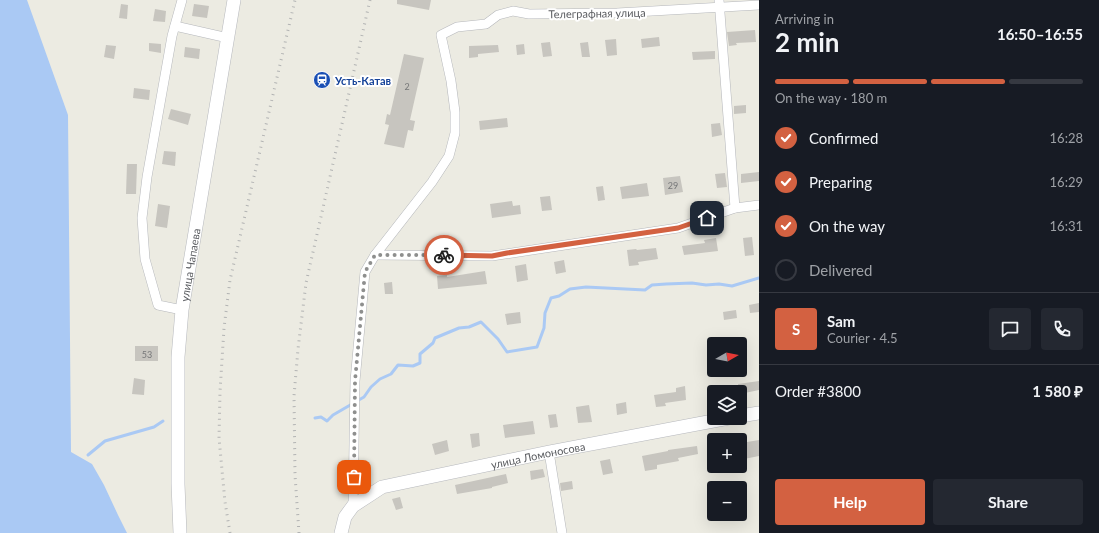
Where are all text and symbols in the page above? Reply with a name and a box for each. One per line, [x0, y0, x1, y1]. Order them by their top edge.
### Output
street label: Телеграфная улица [548, 6, 646, 20]
text: Arriving in [775, 11, 834, 27]
text: 16:50–16:55 [997, 25, 1083, 43]
text: 2 min [775, 26, 839, 58]
station icon: Усть-Катав [312, 70, 332, 90]
place label: Усть-Катав [334, 74, 392, 87]
house number: 2 [404, 81, 410, 92]
text: On the way · 180 m [775, 90, 887, 106]
icon: check [775, 127, 797, 149]
text: Confirmed [809, 129, 878, 147]
text: 16:28 [1050, 130, 1083, 146]
icon: check [775, 171, 797, 193]
text: Preparing [809, 173, 872, 191]
text: 16:29 [1050, 174, 1083, 190]
house number: 29 [668, 180, 678, 191]
pin [690, 201, 724, 235]
icon: home [696, 207, 718, 229]
icon: check [775, 215, 797, 237]
text: On the way [809, 217, 885, 235]
text: 16:31 [1050, 218, 1083, 234]
street label: улица Чапаева [177, 227, 202, 302]
courier [424, 235, 464, 275]
icon: bike [433, 244, 455, 266]
text: Delivered [809, 261, 872, 279]
button: chat [989, 308, 1031, 350]
button: phone [1041, 308, 1083, 350]
text: Sam [827, 312, 855, 330]
text: S [792, 320, 800, 338]
text: Courier · 4.5 [827, 330, 898, 346]
north arrow [707, 337, 747, 377]
map controls [707, 337, 747, 521]
house number: 53 [142, 349, 152, 360]
text: Order #3800 [775, 382, 861, 400]
text: 1 580 ₽ [1032, 382, 1083, 400]
button: layers [707, 385, 747, 425]
button: + [707, 433, 747, 473]
street label: улица Ломоносова [490, 439, 586, 471]
pin [337, 460, 371, 494]
icon: bag [343, 466, 365, 488]
button: Help [775, 479, 925, 525]
button: Share [933, 479, 1083, 525]
button: − [707, 481, 747, 521]

